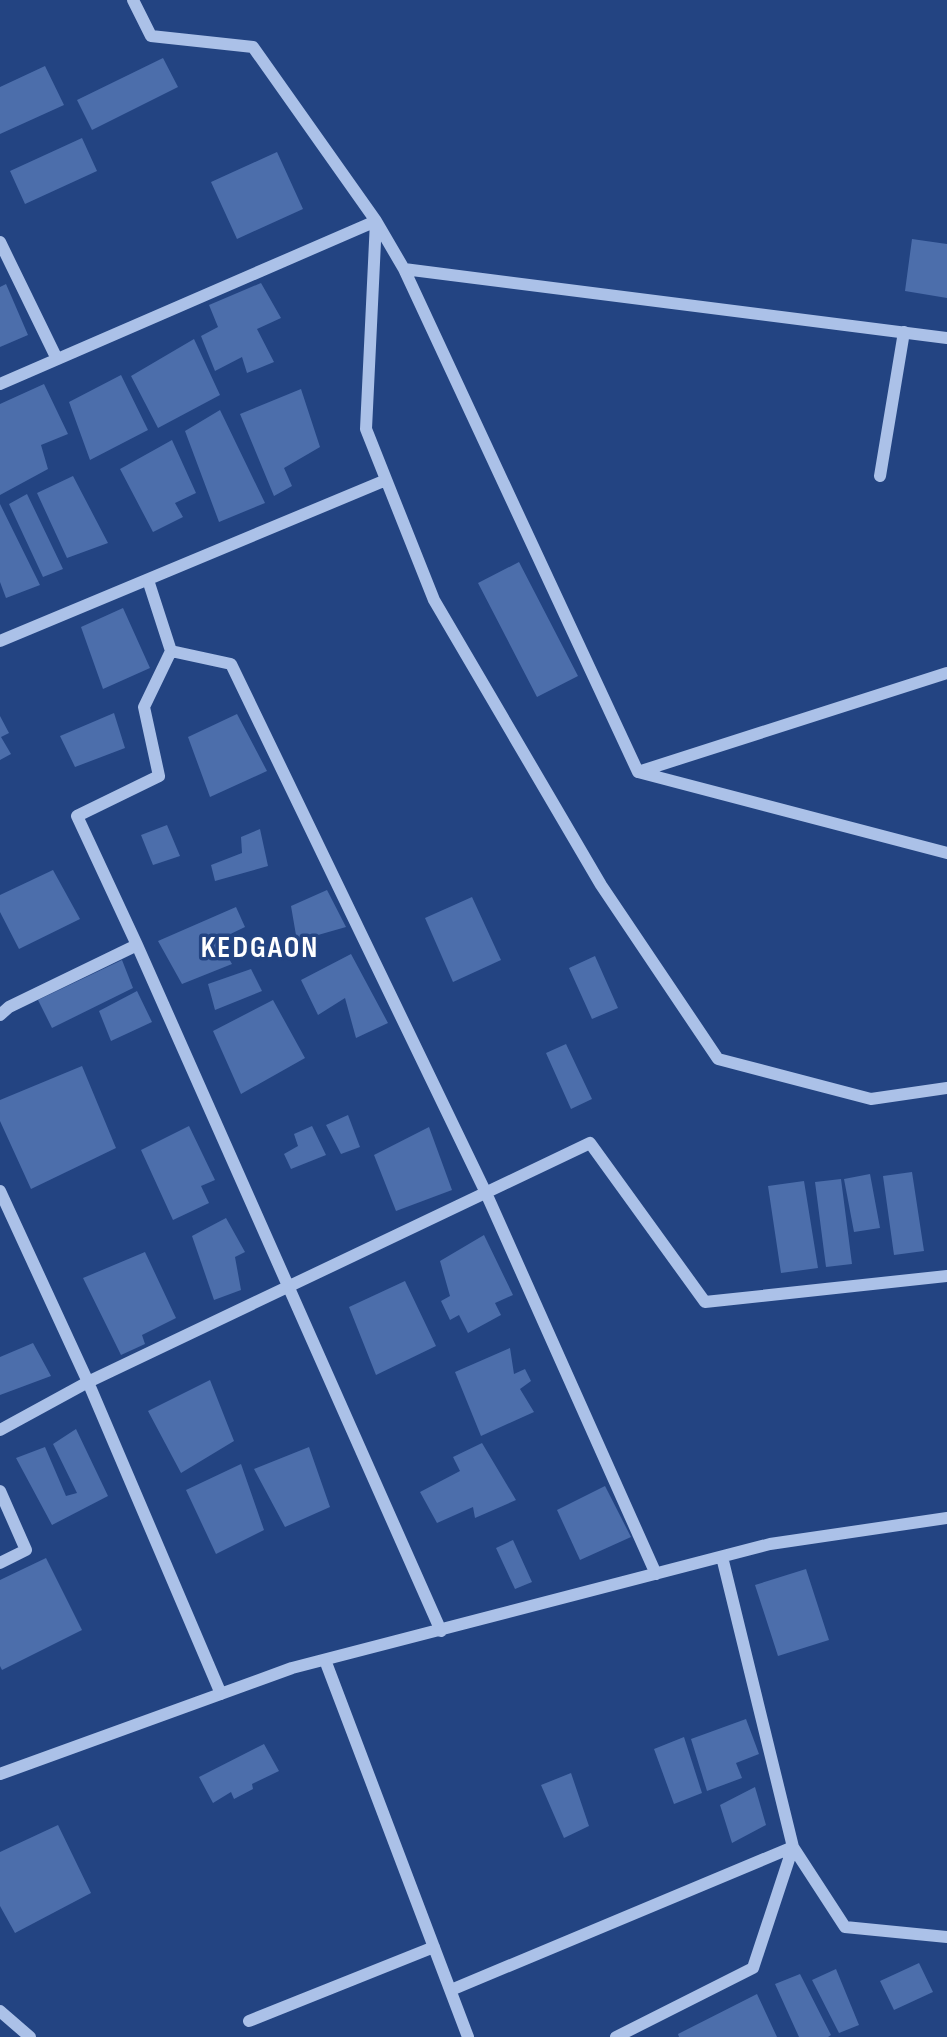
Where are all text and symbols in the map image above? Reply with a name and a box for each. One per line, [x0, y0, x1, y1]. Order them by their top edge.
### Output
district label: KEDGAON [201, 930, 319, 966]

